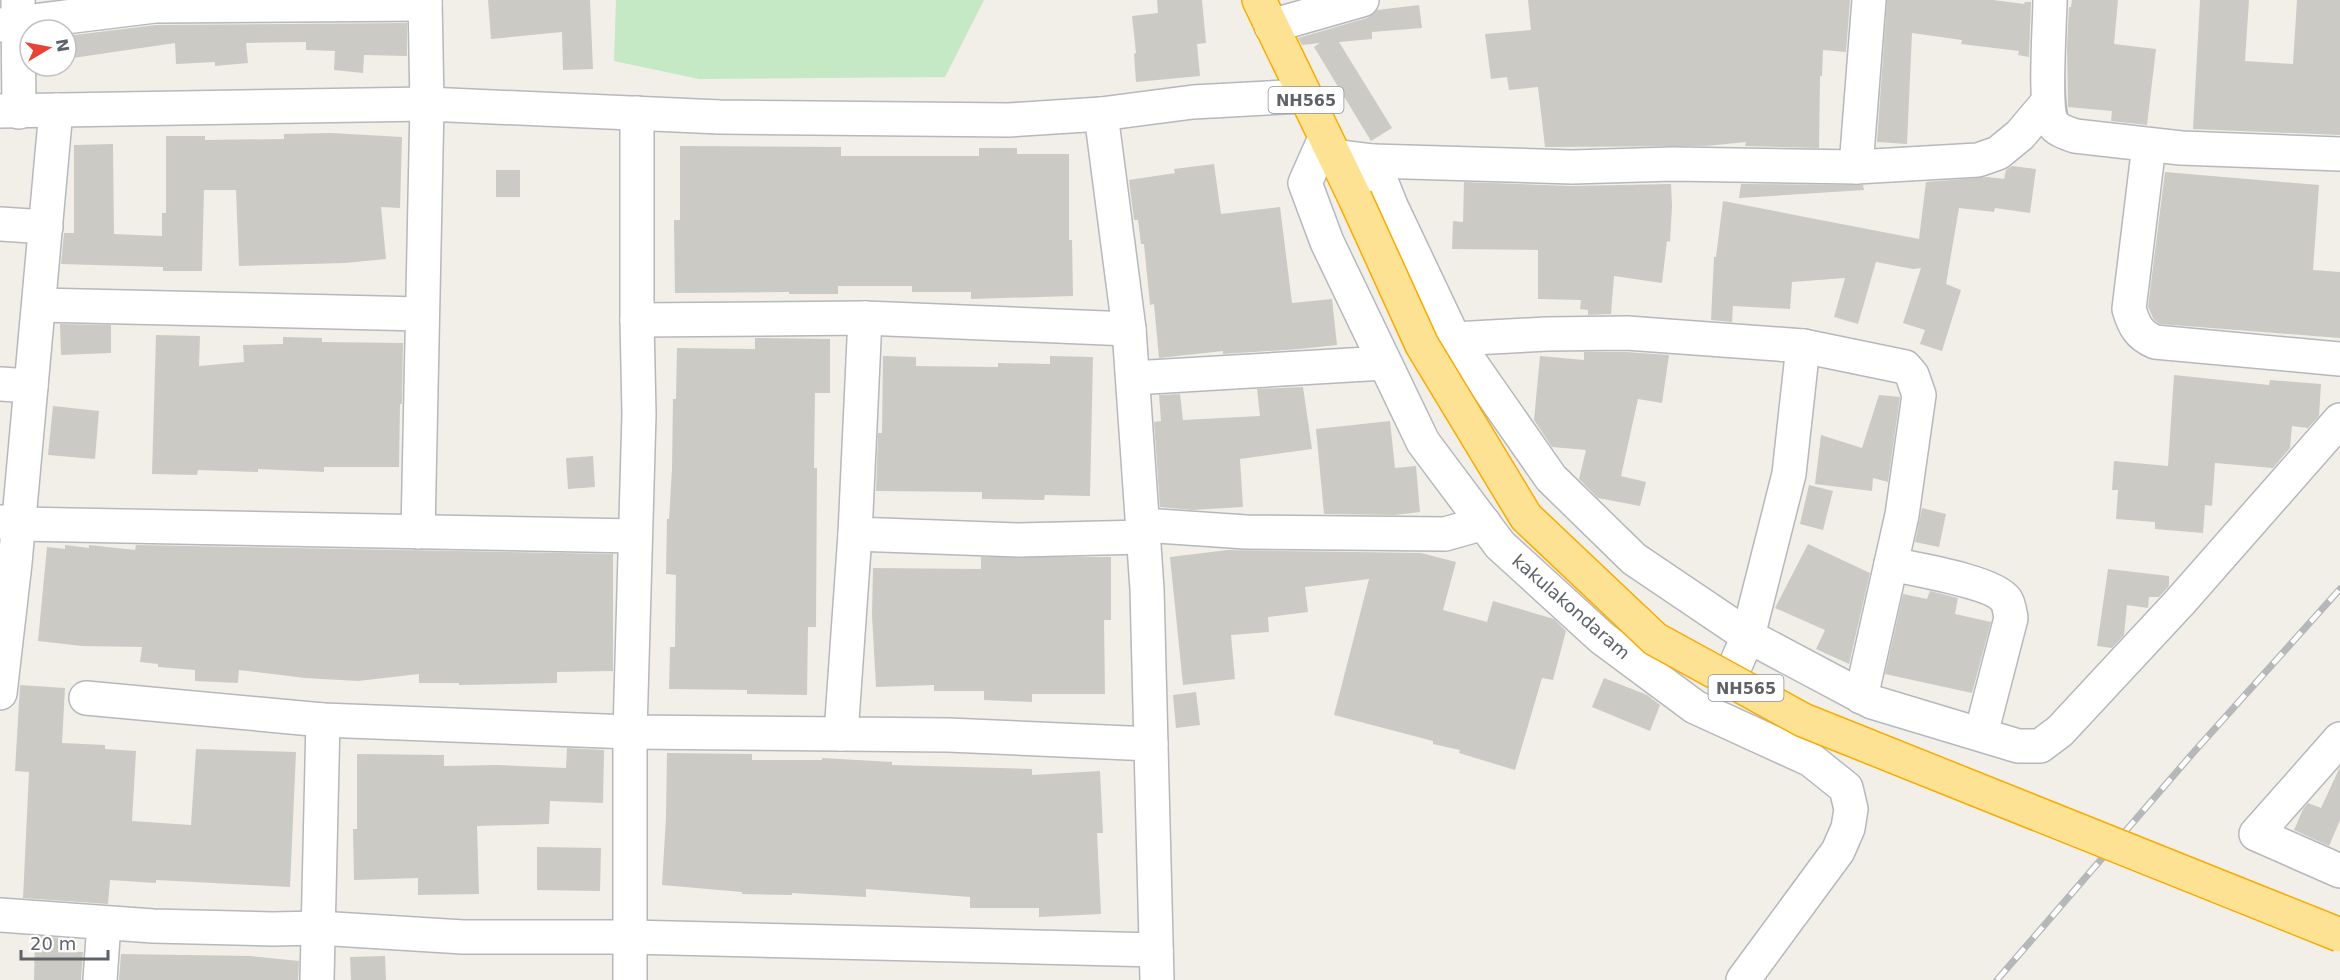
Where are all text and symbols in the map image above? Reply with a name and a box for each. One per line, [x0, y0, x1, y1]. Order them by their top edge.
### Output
north arrow [18, 18, 78, 78]
text: N [52, 37, 73, 54]
road number: NH565 [1268, 87, 1344, 113]
street label: kakulakondaram [1508, 550, 1634, 663]
road number: NH565 [1708, 675, 1784, 701]
scale bar [21, 923, 108, 961]
text: 20 m [30, 933, 76, 954]

